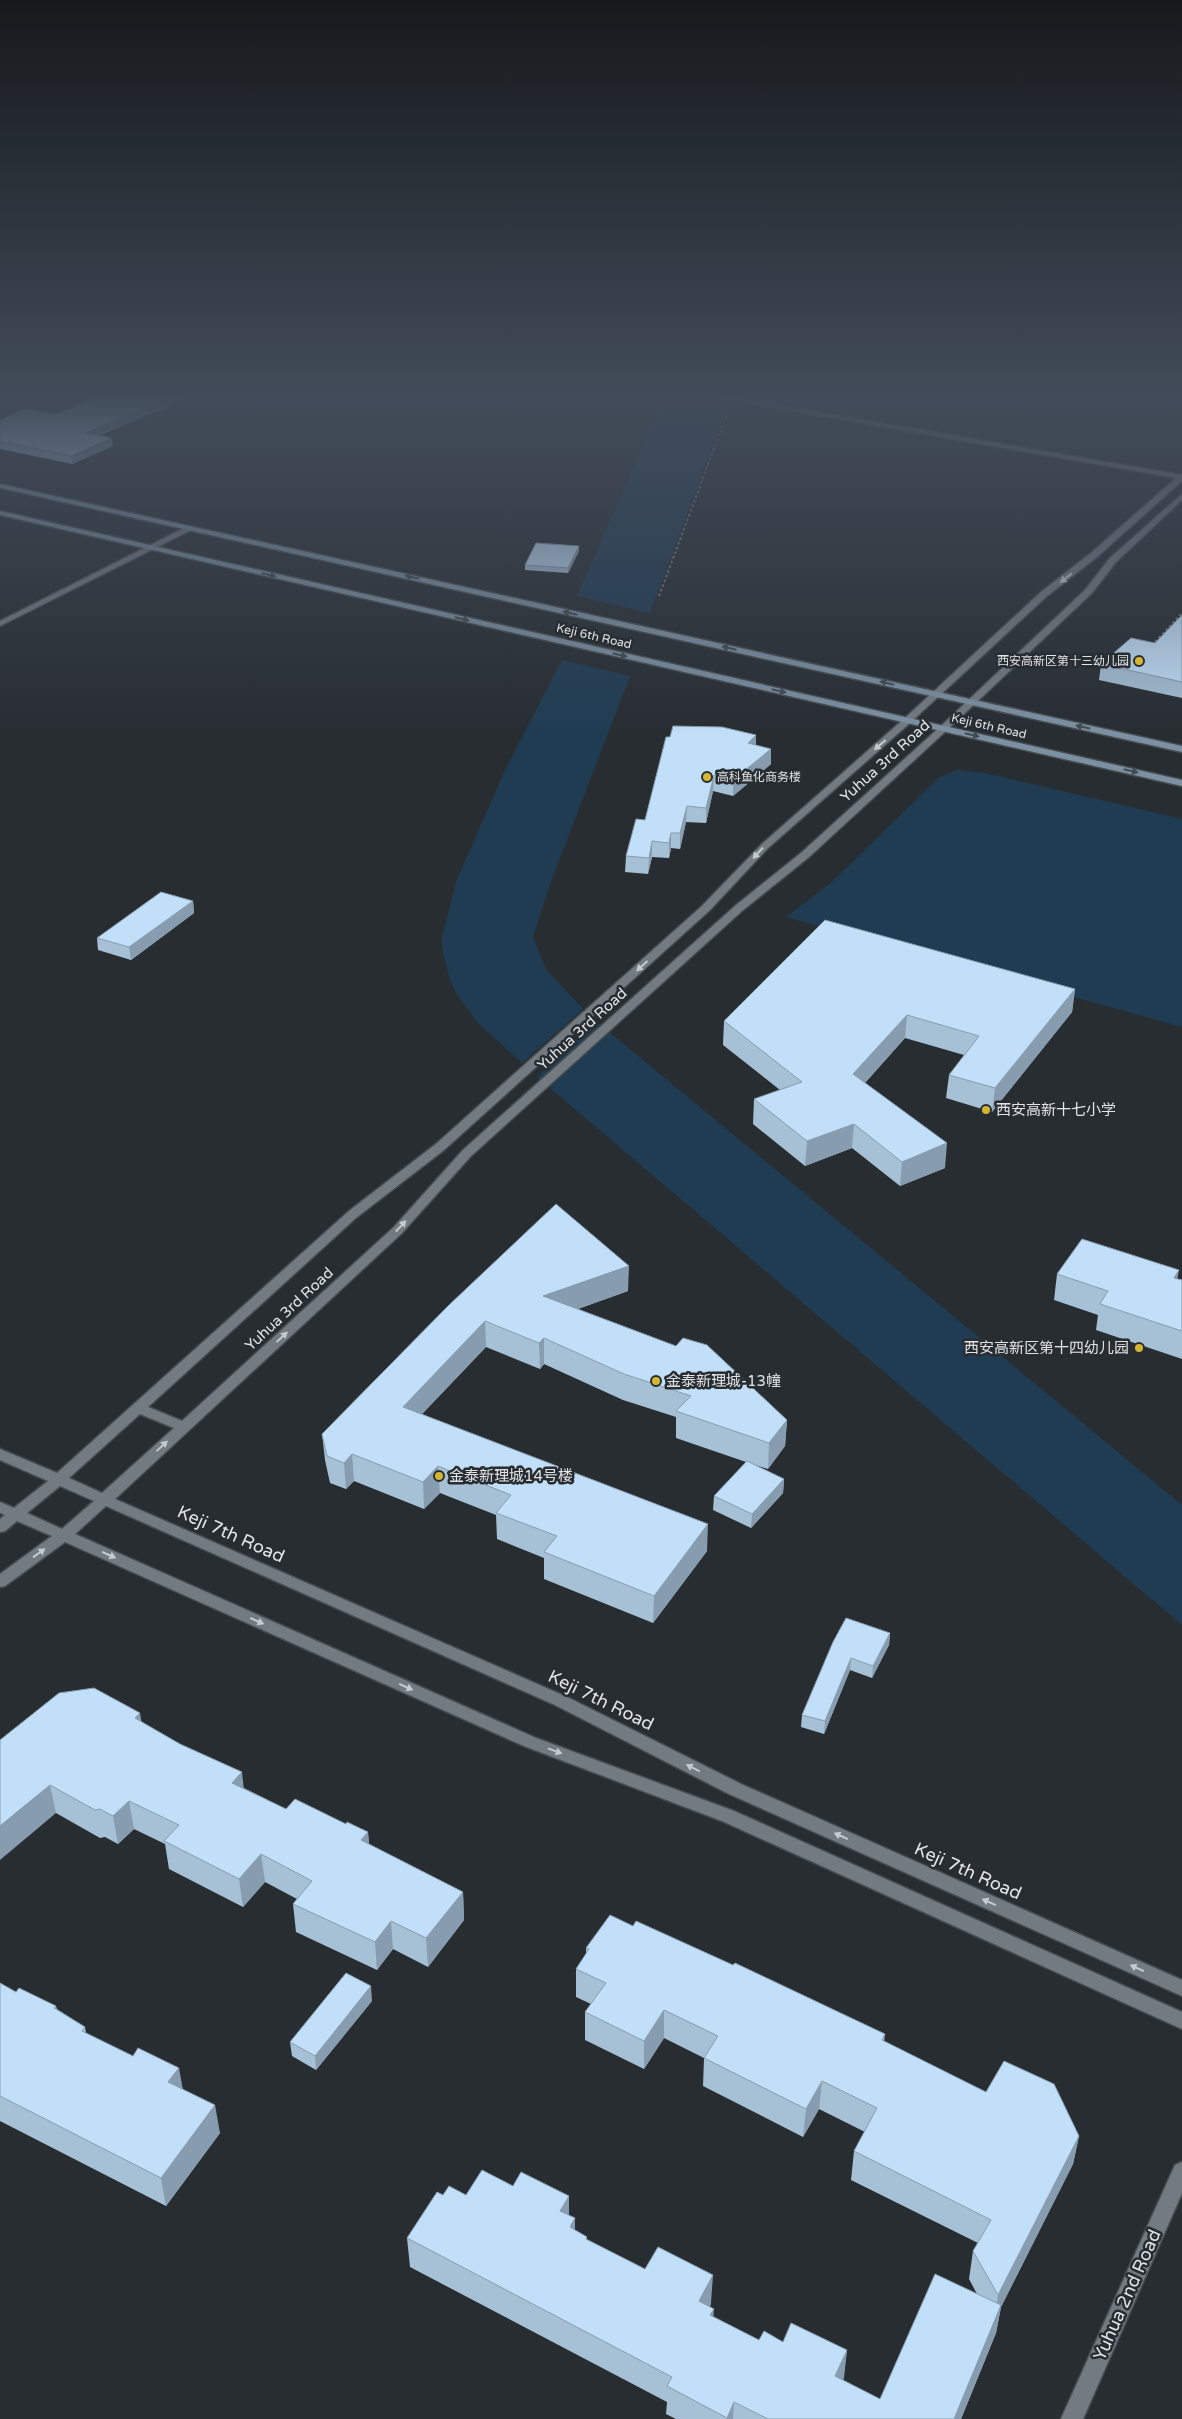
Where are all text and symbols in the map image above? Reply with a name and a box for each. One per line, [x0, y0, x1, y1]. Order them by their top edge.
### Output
one-way arrow [262, 571, 277, 579]
one-way arrow [1059, 572, 1072, 583]
one-way arrow [403, 573, 419, 581]
one-way arrow [563, 609, 578, 617]
one-way arrow [454, 615, 469, 623]
street label: Keji 6th Road [555, 621, 633, 651]
one-way arrow [721, 644, 736, 652]
one-way arrow [613, 651, 628, 659]
place label: 西安高新区第十三幼儿园 [997, 654, 1129, 668]
marker: 西安高新区第十三幼儿园 [1133, 655, 1145, 667]
one-way arrow [879, 679, 895, 687]
one-way arrow [771, 687, 786, 695]
street label: Keji 6th Road [950, 711, 1028, 741]
street label: Yuhua 3rd Road [837, 716, 933, 806]
one-way arrow [1076, 723, 1091, 731]
one-way arrow [965, 731, 980, 739]
one-way arrow [873, 739, 886, 750]
one-way arrow [1123, 767, 1138, 775]
place label: 高科鱼化商务楼 [717, 770, 801, 784]
marker: 高科鱼化商务楼 [701, 771, 713, 783]
one-way arrow [752, 846, 764, 858]
one-way arrow [636, 960, 648, 972]
street label: Yuhua 3rd Road [534, 984, 630, 1074]
place label: 西安高新十七小学 [996, 1101, 1116, 1119]
marker: 西安高新十七小学 [980, 1104, 992, 1116]
one-way arrow [395, 1221, 407, 1233]
street label: Yuhua 3rd Road [241, 1263, 337, 1355]
one-way arrow [275, 1331, 288, 1342]
place label: 西安高新区第十四幼儿园 [964, 1339, 1129, 1357]
marker: 西安高新区第十四幼儿园 [1133, 1342, 1145, 1354]
place label: 金泰新理城-13幢 [666, 1372, 781, 1390]
marker: 金泰新理城-13幢 [650, 1375, 662, 1387]
one-way arrow [155, 1441, 168, 1452]
place label: 金泰新理城14号楼 [449, 1467, 573, 1485]
marker: 金泰新理城14号楼 [433, 1470, 445, 1482]
street label: Keji 7th Road [174, 1501, 288, 1567]
one-way arrow [32, 1548, 46, 1558]
one-way arrow [102, 1551, 116, 1559]
one-way arrow [250, 1617, 264, 1625]
street label: Keji 7th Road [544, 1665, 658, 1735]
one-way arrow [399, 1683, 413, 1691]
one-way arrow [548, 1747, 563, 1755]
one-way arrow [686, 1764, 700, 1772]
one-way arrow [834, 1832, 848, 1840]
street label: Keji 7th Road [911, 1838, 1025, 1904]
one-way arrow [982, 1898, 996, 1906]
one-way arrow [1130, 1964, 1144, 1972]
street label: Yuhua 2nd Road [1088, 2226, 1166, 2364]

